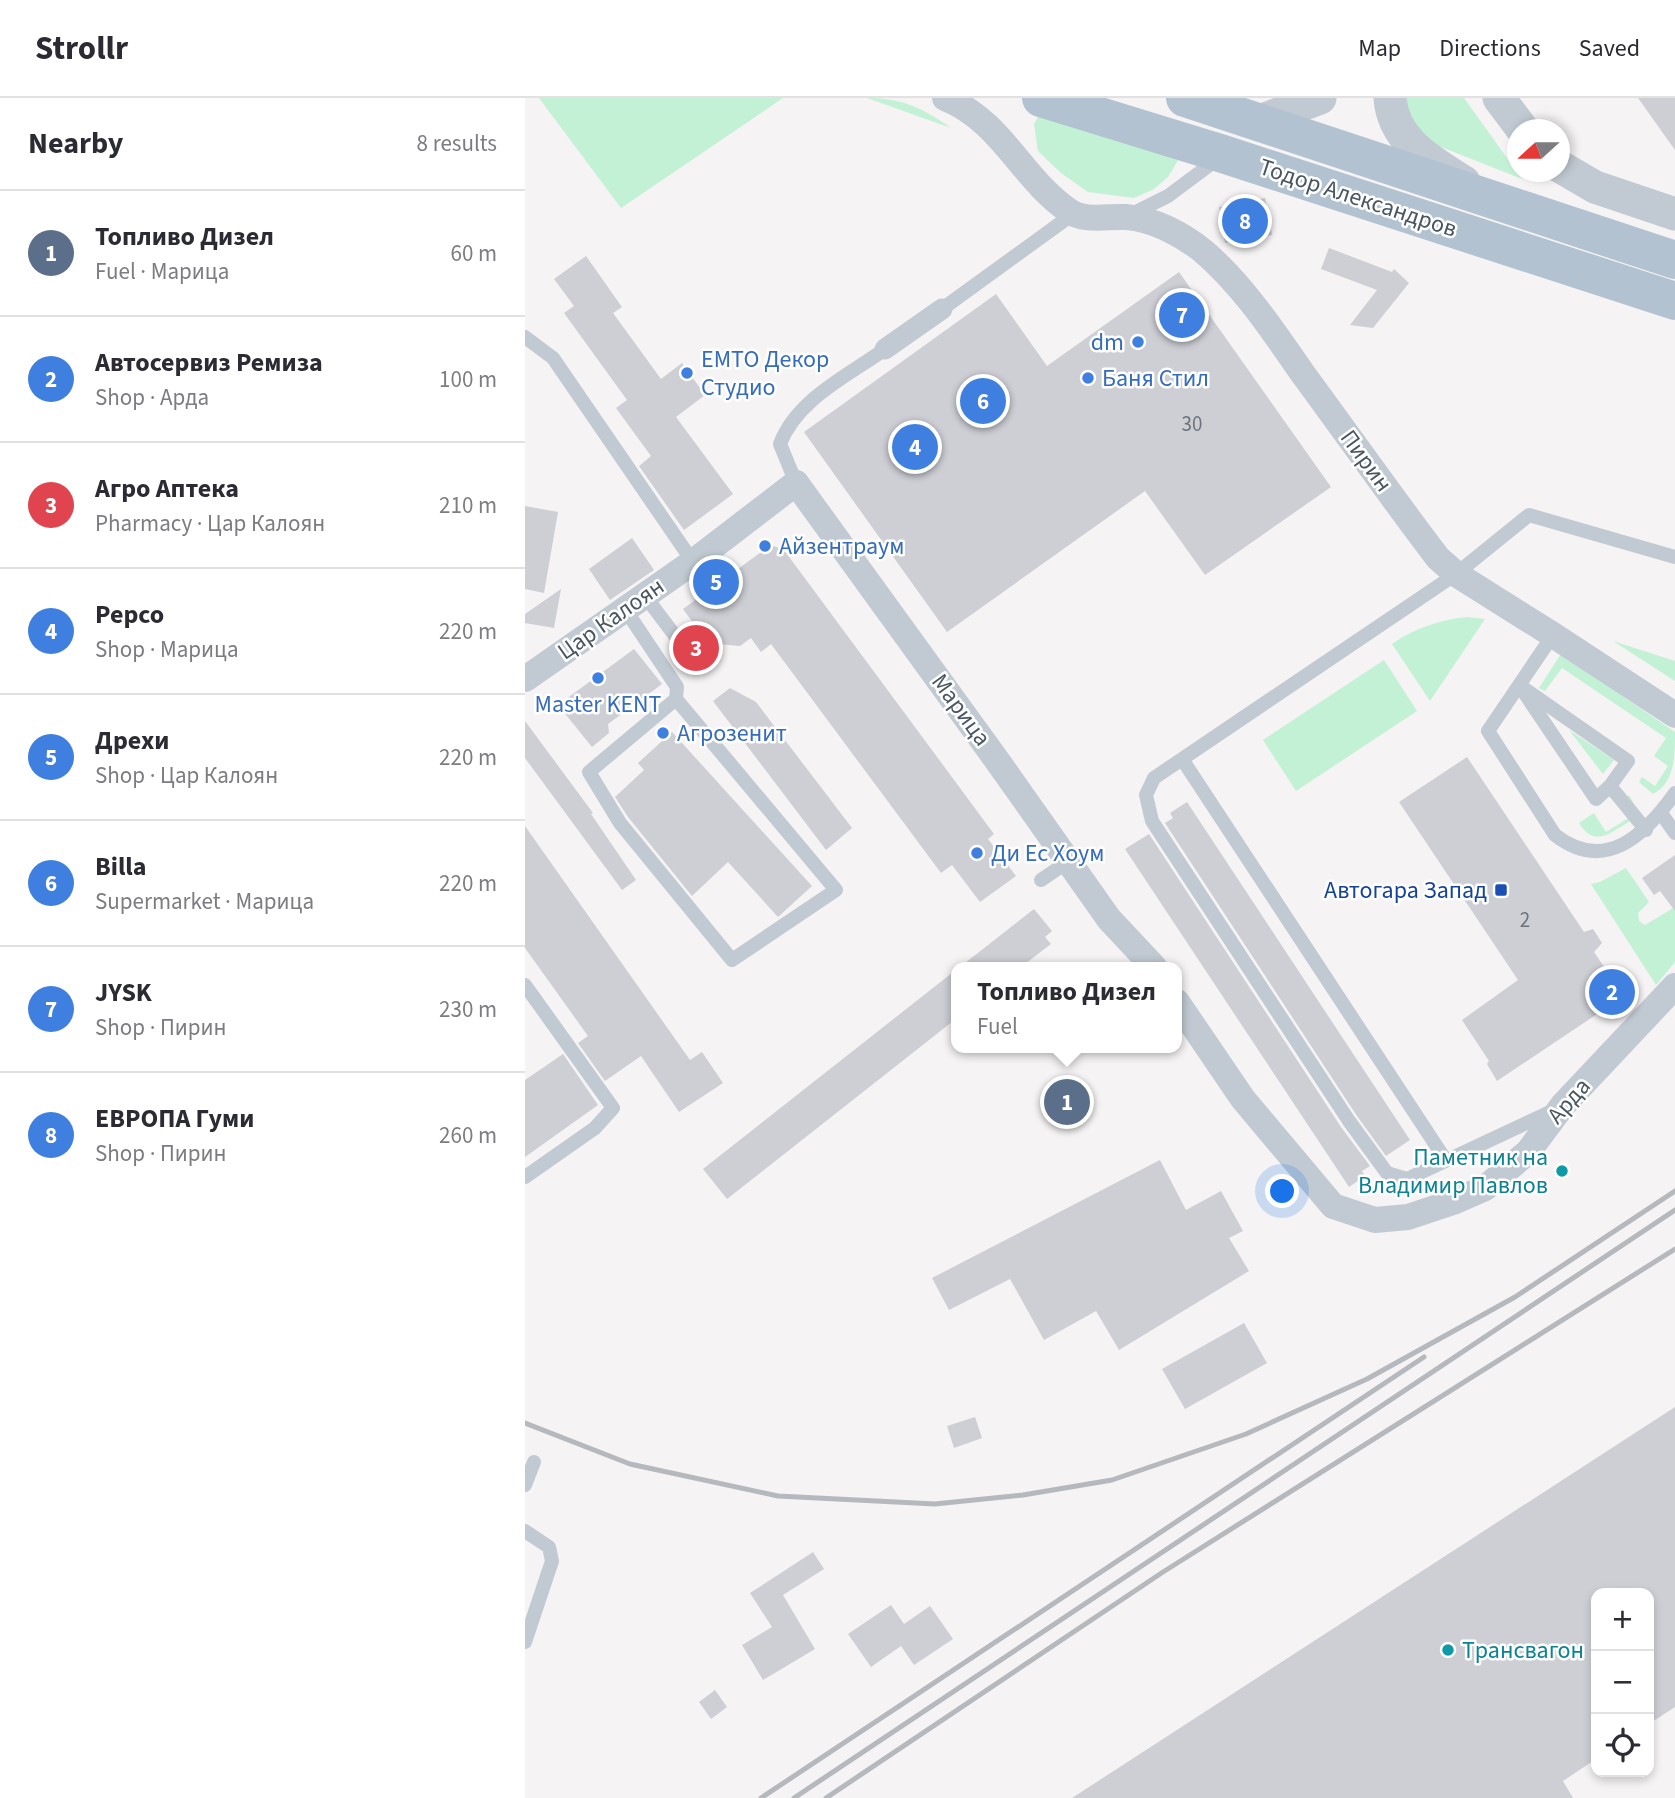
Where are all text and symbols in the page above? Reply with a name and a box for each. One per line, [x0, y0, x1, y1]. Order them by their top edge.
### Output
text: Strollr [35, 25, 128, 72]
text: Map [1358, 31, 1401, 66]
text: Directions [1439, 31, 1541, 66]
text: Saved [1579, 31, 1640, 66]
north arrow [1507, 119, 1570, 182]
text: Nearby [28, 122, 123, 165]
text: 8 results [417, 127, 497, 160]
street label: Тодор Александров [1255, 150, 1461, 246]
pin: 8 [1222, 195, 1268, 247]
text: Топливо Дизел [95, 218, 274, 255]
text: 1 [45, 237, 57, 270]
text: 60 m [450, 237, 497, 270]
text: Fuel · Марица [95, 255, 229, 288]
pin: 7 [1159, 289, 1205, 341]
place label: dm [1091, 325, 1124, 360]
marker: dm [1130, 334, 1146, 350]
place label: ЕМТО Декор Студио [701, 342, 829, 405]
text: Автосервиз Ремиза [95, 344, 323, 381]
place label: Баня Стил [1102, 361, 1209, 396]
text: 2 [45, 363, 57, 396]
text: 100 m [439, 363, 497, 396]
marker: ЕМТО Декор Студио [679, 365, 695, 381]
marker: Баня Стил [1080, 370, 1096, 386]
pin: 6 [960, 375, 1006, 427]
text: Shop · Арда [95, 381, 209, 414]
house number: 30 [1182, 409, 1202, 439]
pin: 4 [892, 421, 938, 473]
street label: Пирин [1331, 423, 1401, 499]
text: Агро Аптека [95, 470, 239, 507]
text: 3 [45, 489, 57, 522]
text: 210 m [439, 489, 497, 522]
text: Pharmacy · Цар Калоян [95, 507, 325, 540]
place label: Айзентраум [779, 529, 904, 564]
marker: Айзентраум [757, 538, 773, 554]
pin: 5 [693, 556, 739, 608]
street label: Цар Калоян [550, 569, 672, 669]
text: Pepco [95, 596, 164, 633]
text: 4 [45, 615, 57, 648]
text: 220 m [439, 615, 497, 648]
pin: 3 [673, 622, 719, 674]
text: Shop · Марица [95, 633, 239, 666]
street label: Марица [923, 667, 999, 753]
marker: Master KENT [590, 670, 606, 686]
place label: Master KENT [535, 687, 662, 722]
place label: Агрозенит [677, 716, 787, 751]
text: Дрехи [95, 722, 169, 759]
marker: Агрозенит [655, 725, 671, 741]
text: 5 [45, 741, 57, 774]
text: 220 m [439, 741, 497, 774]
text: Shop · Цар Калоян [95, 759, 278, 792]
place label: Ди Ес Хоум [991, 836, 1104, 871]
marker: Ди Ес Хоум [969, 845, 985, 861]
text: Billa [95, 848, 146, 885]
text: 6 [45, 867, 57, 900]
text: 220 m [439, 867, 497, 900]
place label: Автогара Запад [1324, 873, 1487, 908]
marker: Автогара Запад [1493, 882, 1509, 898]
text: Supermarket · Марица [95, 885, 314, 918]
house number: 2 [1520, 905, 1530, 935]
popup [951, 962, 1182, 1053]
pin: 2 [1589, 966, 1635, 1018]
text: Топливо Дизел [977, 973, 1156, 1010]
text: JYSK [95, 974, 152, 1011]
text: 7 [45, 993, 57, 1026]
text: 230 m [439, 993, 497, 1026]
text: Fuel [977, 1010, 1018, 1043]
text: Shop · Пирин [95, 1011, 226, 1044]
street label: Арда [1539, 1070, 1599, 1132]
pin: 1 [1044, 1076, 1090, 1128]
text: ЕВРОПА Гуми [95, 1100, 254, 1137]
text: 8 [45, 1119, 57, 1152]
text: 260 m [439, 1119, 497, 1152]
text: Shop · Пирин [95, 1137, 226, 1170]
place label: Паметник на Владимир Павлов [1358, 1140, 1548, 1203]
marker: Паметник на Владимир Павлов [1554, 1163, 1570, 1179]
your location [1265, 1174, 1299, 1208]
map controls [1591, 1588, 1654, 1777]
button: + [1591, 1588, 1654, 1651]
place label: Tрансвагон [1462, 1633, 1584, 1668]
marker: Tрансвагон [1440, 1642, 1456, 1658]
button: − [1591, 1651, 1654, 1714]
button: locate [1591, 1714, 1654, 1777]

